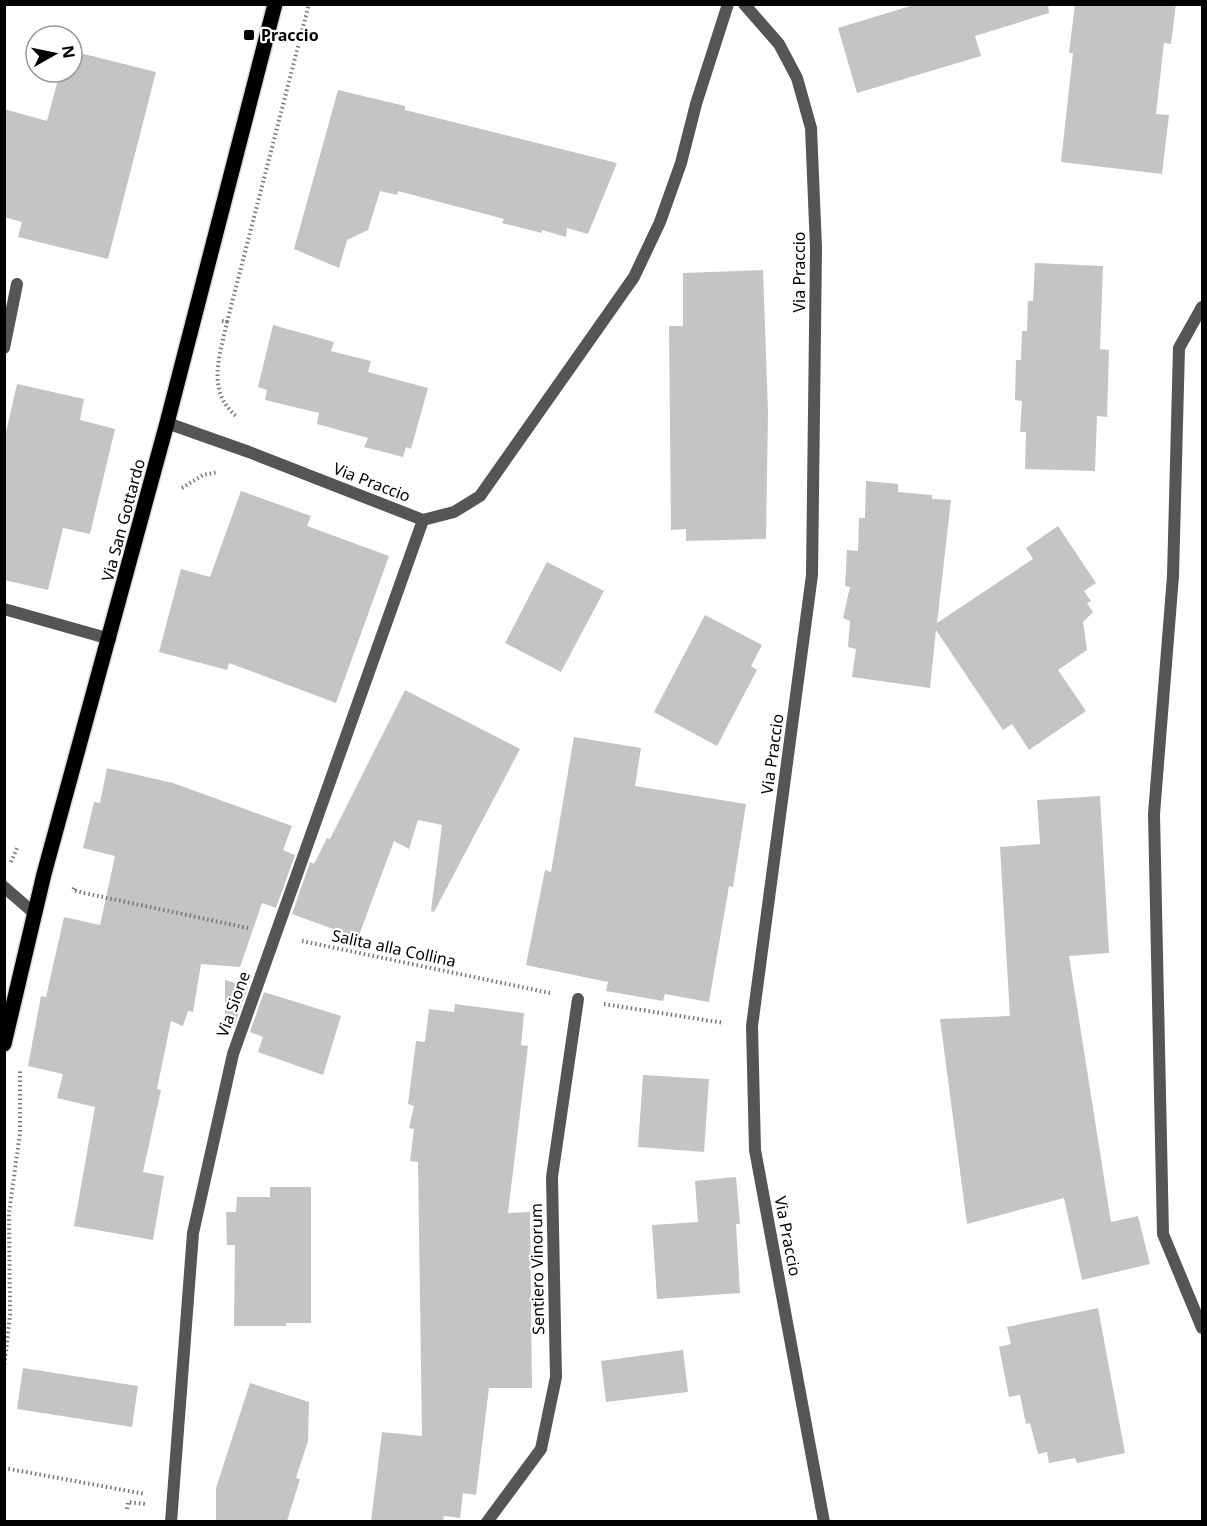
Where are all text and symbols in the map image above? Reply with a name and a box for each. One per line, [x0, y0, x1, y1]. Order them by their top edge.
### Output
north arrow [24, 24, 84, 84]
place label: Praccio [261, 24, 319, 46]
marker: Praccio [242, 28, 256, 42]
text: N [57, 44, 81, 60]
street label: Via Praccio [788, 232, 810, 312]
street label: Via San Gottardo [96, 456, 150, 584]
street label: Via Praccio [330, 457, 414, 507]
street label: Via Praccio [755, 712, 789, 796]
street label: Salita alla Collina [330, 924, 458, 972]
street label: Via Sione [211, 968, 255, 1040]
street label: Via Praccio [769, 1194, 807, 1278]
street label: Sentiero Vinorum [525, 1203, 549, 1335]

